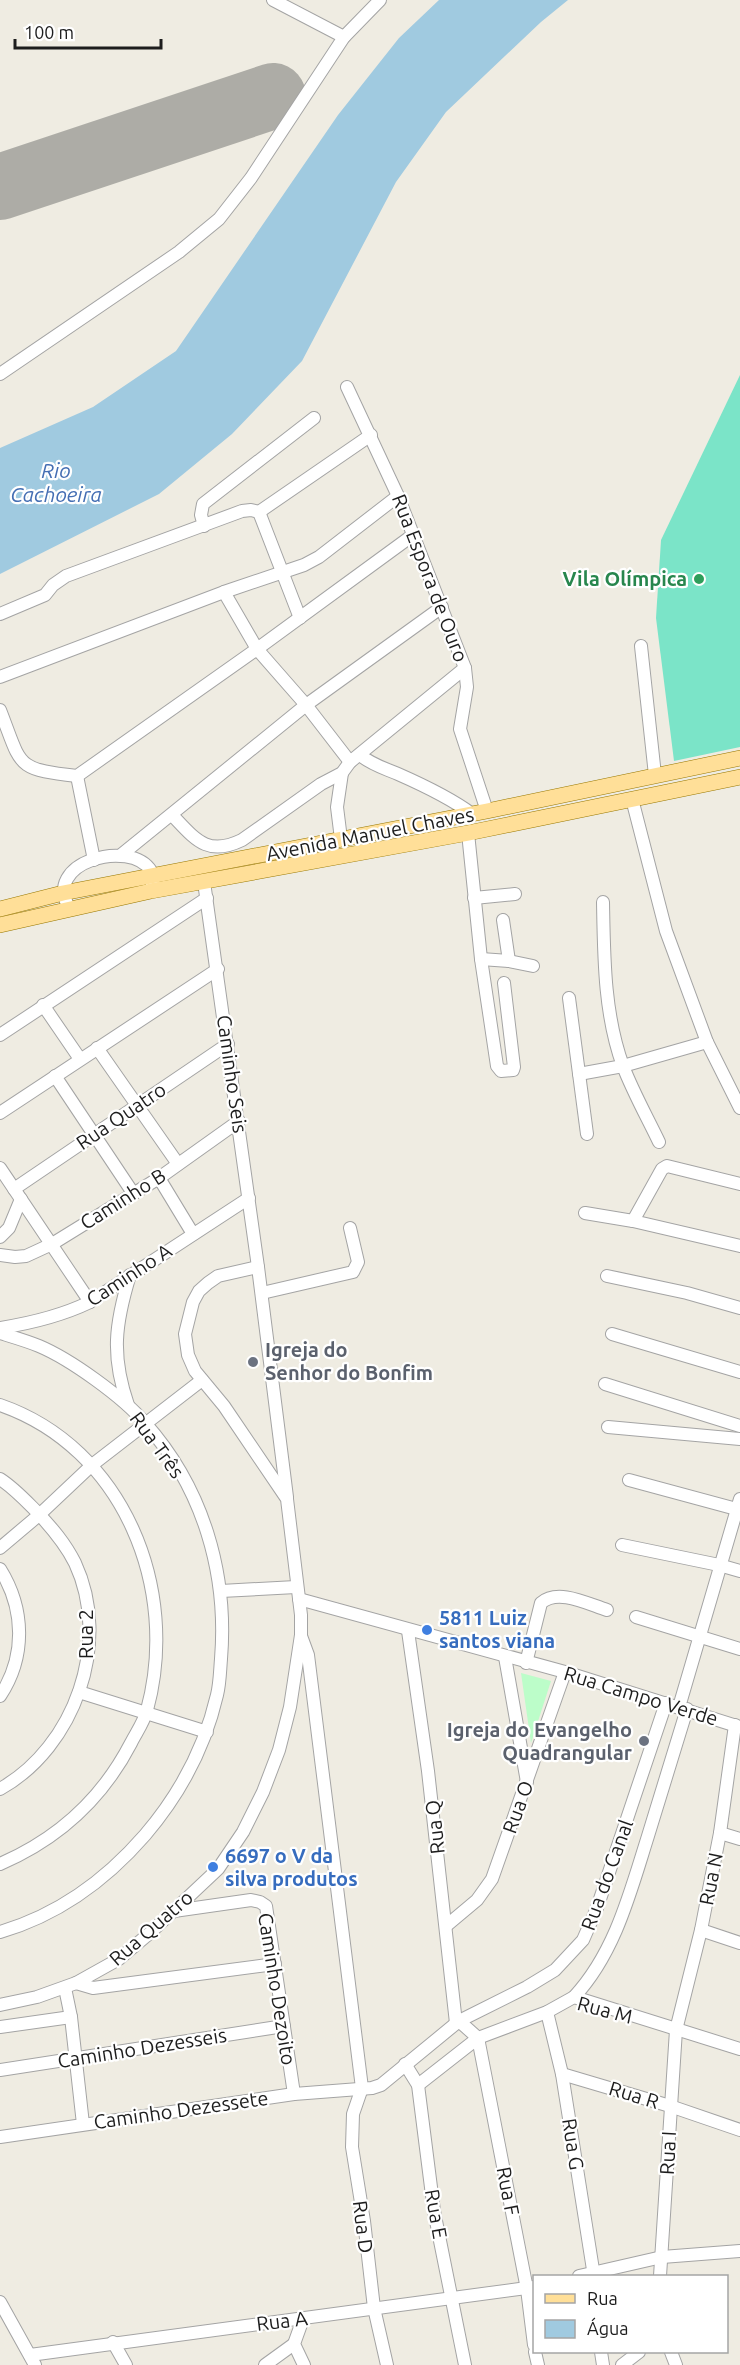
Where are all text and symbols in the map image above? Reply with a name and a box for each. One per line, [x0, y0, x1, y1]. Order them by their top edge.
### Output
scale bar [15, 12, 160, 50]
text: 100 m [24, 22, 74, 42]
water label: Rio Cachoeira [10, 458, 102, 506]
street label: Rua Espora de Ouro [388, 491, 473, 665]
place label: Vila Olímpica [562, 567, 687, 590]
marker: Vila Olímpica [692, 572, 706, 586]
street label: Avenida Manuel Chaves [264, 802, 476, 865]
street label: Caminho Seis [213, 1013, 252, 1134]
street label: Rua Quatro [72, 1077, 170, 1154]
street label: Caminho B [76, 1163, 170, 1234]
street label: Caminho A [82, 1239, 176, 1311]
place label: Igreja do Senhor do Bonfim [265, 1338, 433, 1384]
marker: Igreja do Senhor do Bonfim [246, 1355, 260, 1369]
street label: Rua Três [126, 1407, 189, 1482]
place label: 5811 Luiz santos viana [439, 1606, 555, 1652]
street label: Rua 2 [74, 1609, 97, 1659]
marker: 5811 Luiz santos viana [420, 1623, 434, 1637]
street label: Rua Campo Verde [561, 1661, 721, 1730]
place label: Igreja do Evangelho Quadrangular [447, 1718, 633, 1764]
marker: Igreja do Evangelho Quadrangular [637, 1734, 651, 1748]
street label: Rua O [497, 1777, 538, 1836]
street label: Rua Q [420, 1799, 449, 1855]
street label: Rua do Canal [576, 1816, 637, 1933]
place label: 6697 o V da silva produtos [225, 1844, 358, 1890]
street label: Rua N [694, 1851, 727, 1907]
marker: 6697 o V da silva produtos [206, 1860, 220, 1874]
street label: Rua Quatro [104, 1885, 197, 1970]
street label: Caminho Dezoito [254, 1911, 301, 2067]
street label: Rua M [575, 1991, 635, 2028]
street label: Caminho Dezesseis [56, 2023, 228, 2072]
street label: Rua R [606, 2076, 662, 2113]
street label: Caminho Dezessete [92, 2086, 270, 2133]
street label: Rua G [558, 2116, 589, 2171]
street label: Rua I [655, 2130, 680, 2175]
street label: Rua F [493, 2165, 524, 2217]
street label: Rua E [421, 2187, 452, 2241]
street label: Rua D [349, 2199, 378, 2255]
legend [533, 2275, 728, 2353]
text: Rua [587, 2288, 618, 2308]
street label: Rua A [255, 2306, 309, 2335]
text: Água [587, 2317, 629, 2338]

